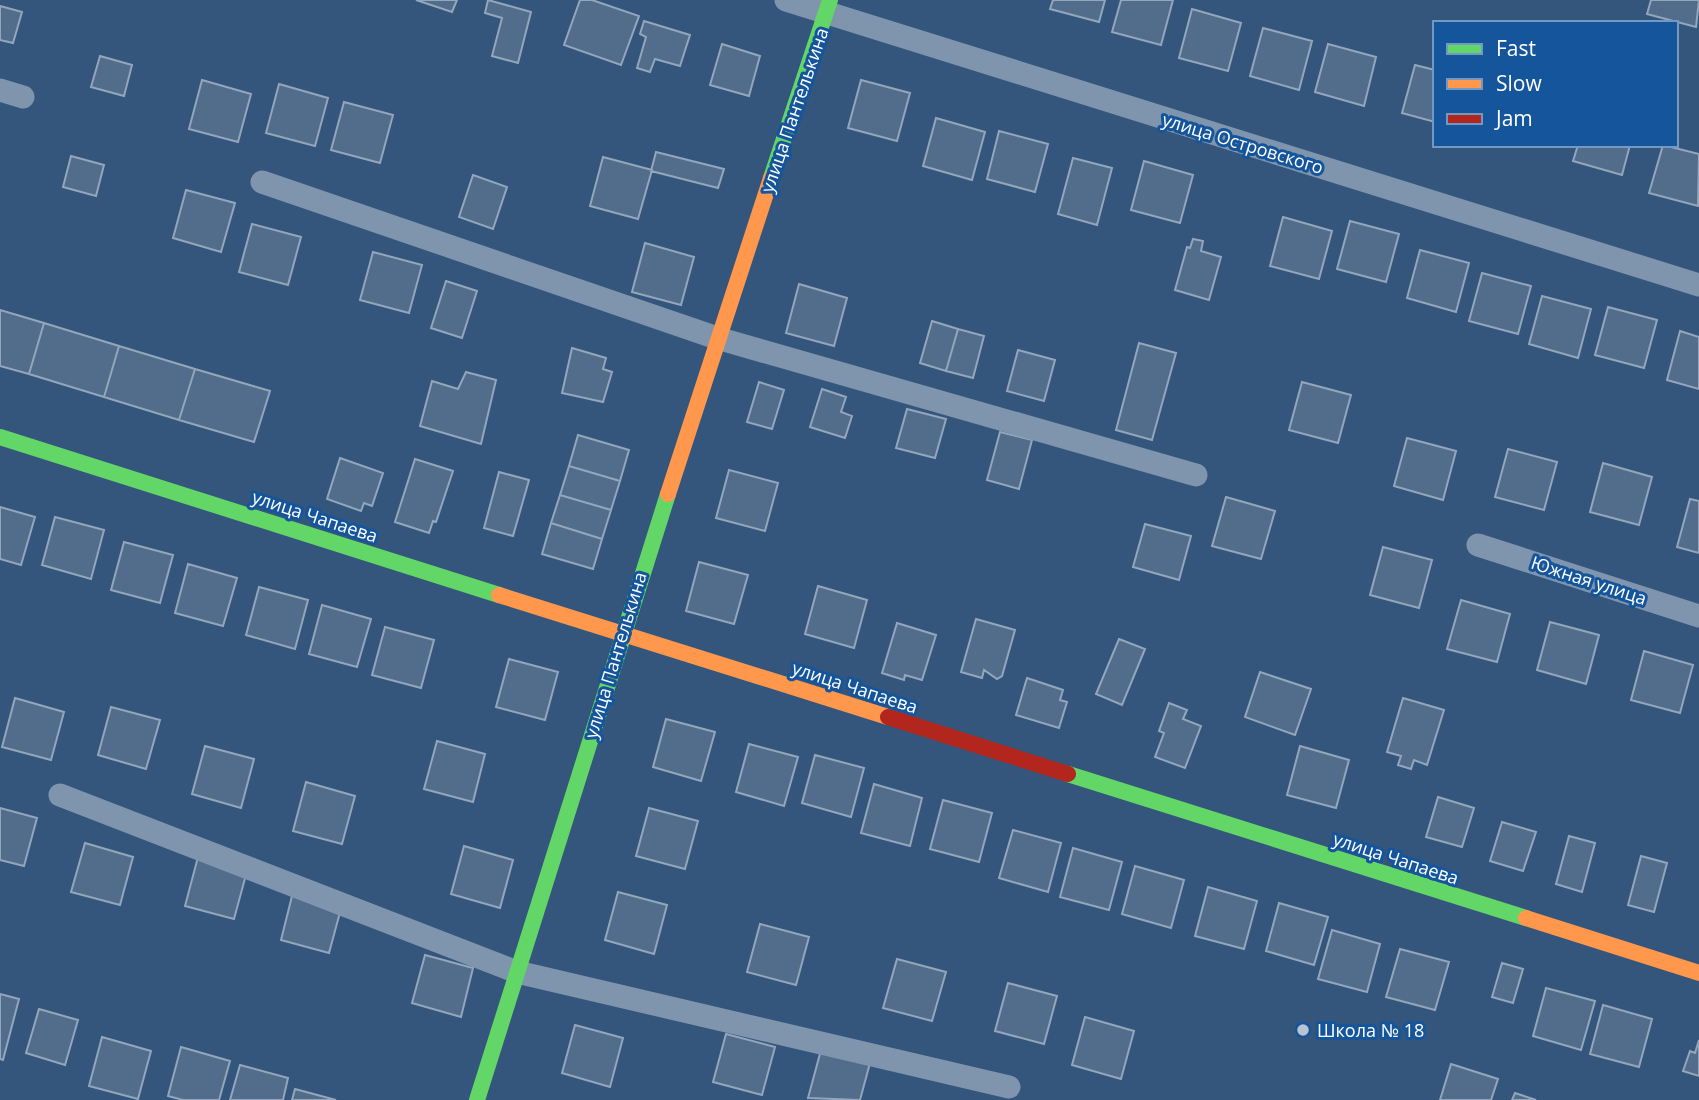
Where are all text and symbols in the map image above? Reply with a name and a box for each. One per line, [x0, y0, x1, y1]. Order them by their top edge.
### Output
legend [1433, 21, 1678, 147]
street label: улица Пантелькина [755, 24, 833, 196]
text: Fast [1496, 34, 1536, 62]
text: Slow [1496, 69, 1542, 97]
text: Jam [1494, 104, 1533, 132]
street label: улица Островского [1159, 107, 1327, 179]
street label: улица Чапаева [249, 484, 381, 548]
street label: Южная улица [1528, 550, 1650, 610]
street label: улица Пантелькина [578, 569, 652, 741]
street label: улица Чапаева [789, 655, 921, 719]
street label: улица Чапаева [1330, 826, 1462, 890]
place label: Школа № 18 [1317, 1018, 1424, 1042]
marker: Школа № 18 [1295, 1022, 1311, 1038]

